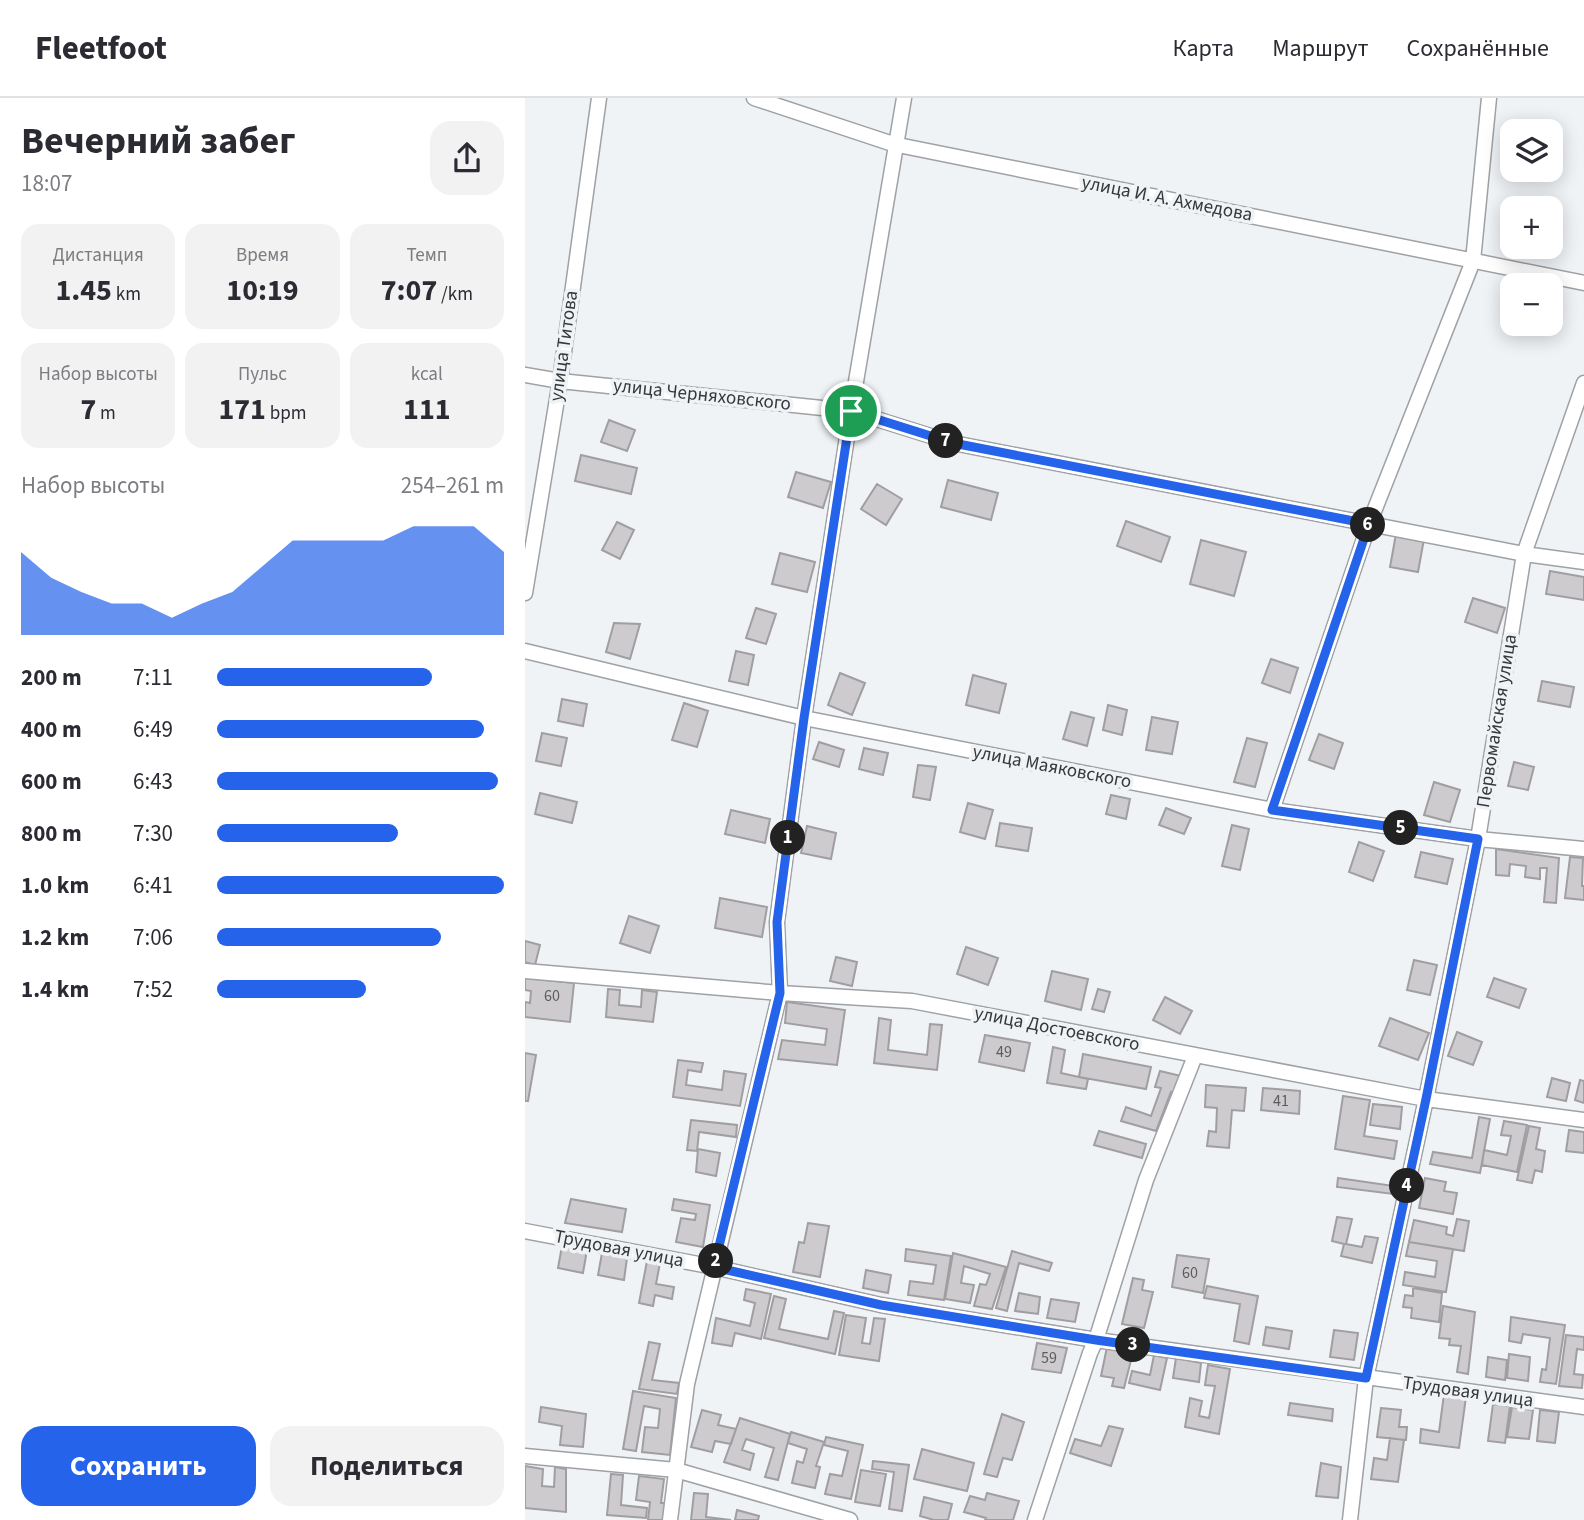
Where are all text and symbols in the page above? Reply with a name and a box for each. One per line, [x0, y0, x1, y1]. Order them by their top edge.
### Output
text: Fleetfoot [35, 25, 167, 72]
text: Карта [1173, 31, 1234, 66]
text: Маршрут [1272, 31, 1368, 66]
text: Сохранённые [1406, 31, 1549, 66]
text: Вечерний забег [21, 114, 296, 168]
map controls [1500, 119, 1563, 336]
button: layers [1500, 119, 1563, 182]
button: share [430, 121, 504, 195]
text: 18:07 [21, 167, 72, 200]
street label: улица И. А. Ахмедова [1079, 169, 1255, 229]
button: + [1500, 196, 1563, 259]
text: Дистанция [53, 242, 144, 269]
text: Время [236, 242, 289, 269]
text: Темп [406, 242, 447, 269]
text: 1.45 [55, 269, 112, 312]
text: 10:19 [226, 269, 299, 312]
text: 7:07 [381, 269, 437, 312]
button: − [1500, 273, 1563, 336]
text: km [112, 281, 141, 308]
text: /km [437, 281, 473, 308]
street label: улица Титова [543, 289, 585, 403]
text: Набор высоты [39, 361, 158, 388]
text: Пульс [238, 361, 287, 388]
text: kcal [411, 361, 443, 388]
street label: улица Черняховского [612, 372, 792, 418]
pin [821, 381, 881, 441]
text: 7 [80, 388, 96, 431]
text: 171 [218, 388, 266, 431]
text: 111 [403, 388, 451, 431]
icon: arrive [832, 392, 870, 430]
text: m [96, 400, 116, 427]
text: bpm [266, 400, 307, 427]
pin: 7 [929, 424, 963, 458]
text: 7 [940, 427, 951, 454]
text: Набор высоты [21, 469, 165, 502]
text: 254–261 m [401, 469, 504, 502]
pin: 6 [1351, 508, 1385, 542]
text: 6 [1362, 511, 1373, 538]
street label: Первомайская улица [1470, 632, 1524, 810]
text: 200 m [21, 661, 82, 694]
text: 7:11 [133, 661, 173, 694]
text: 400 m [21, 713, 82, 746]
text: 6:49 [133, 713, 173, 746]
street label: улица Маяковского [970, 738, 1134, 796]
text: 600 m [21, 765, 82, 798]
text: 6:43 [133, 765, 173, 798]
pin: 5 [1383, 810, 1419, 846]
text: 5 [1395, 814, 1406, 841]
text: 800 m [21, 817, 82, 850]
text: 7:30 [133, 817, 173, 850]
pin: 1 [771, 820, 805, 856]
text: 1 [782, 824, 793, 851]
text: 1.0 km [21, 869, 89, 902]
text: 6:41 [133, 869, 173, 902]
text: 1.2 km [21, 921, 89, 954]
text: 7:06 [133, 921, 173, 954]
text: 1.4 km [21, 973, 89, 1006]
text: 7:52 [133, 973, 173, 1006]
house number: 60 [544, 985, 560, 1007]
street label: улица Достоевского [972, 1000, 1142, 1058]
house number: 49 [996, 1041, 1012, 1063]
house number: 41 [1273, 1090, 1289, 1112]
pin: 4 [1389, 1168, 1425, 1204]
text: 4 [1401, 1172, 1412, 1199]
street label: Трудовая улица [552, 1223, 686, 1275]
pin: 2 [699, 1244, 733, 1278]
text: 2 [710, 1247, 721, 1274]
house number: 60 [1182, 1262, 1198, 1284]
pin: 3 [1115, 1328, 1151, 1362]
text: 3 [1127, 1331, 1138, 1358]
house number: 59 [1041, 1347, 1057, 1369]
street label: Трудовая улица [1401, 1369, 1535, 1415]
button: Сохранить [21, 1426, 256, 1506]
button: Поделиться [270, 1426, 504, 1506]

